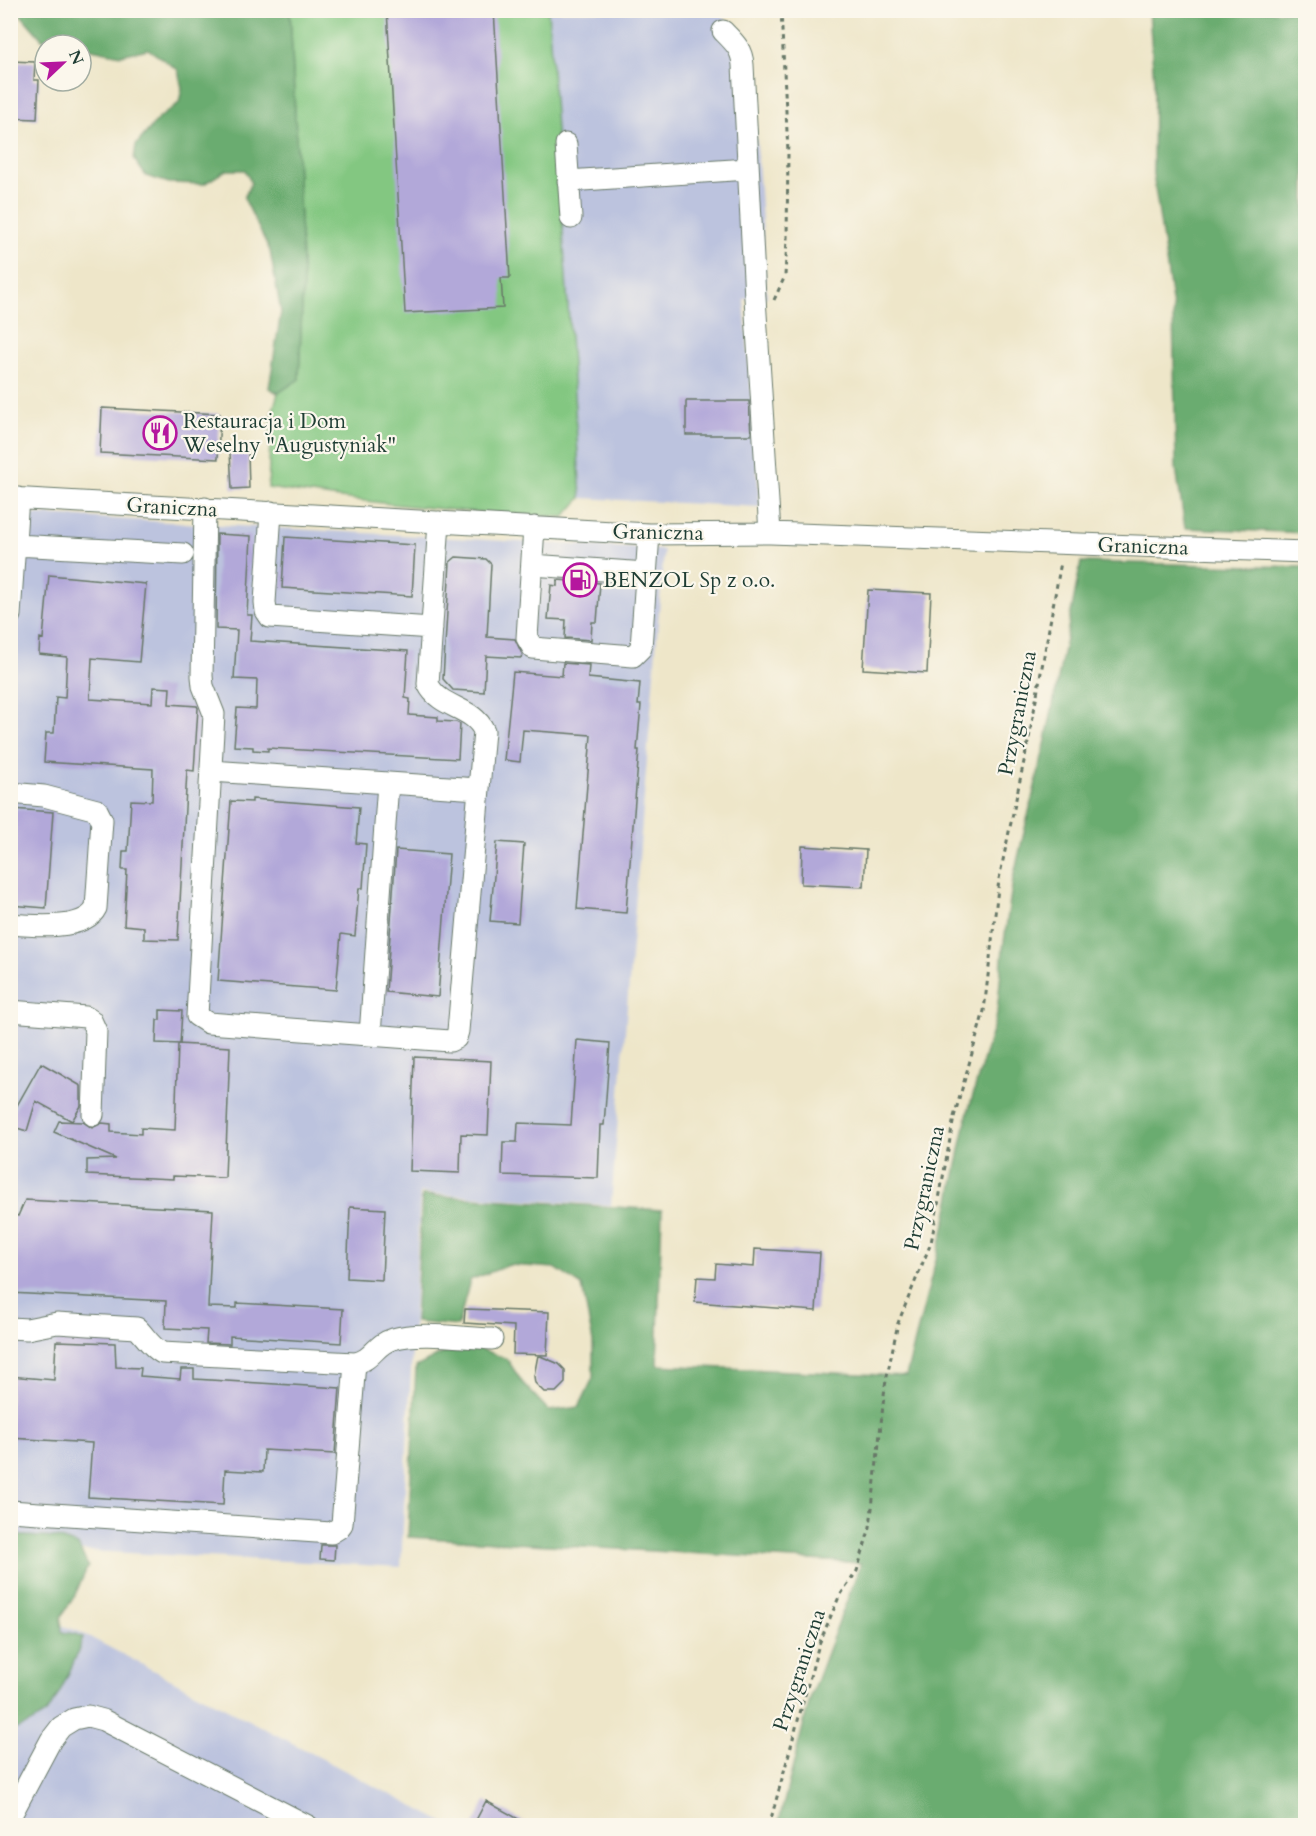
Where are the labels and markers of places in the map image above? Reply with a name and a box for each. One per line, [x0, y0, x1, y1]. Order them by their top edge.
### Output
place label: Restauracja i Dom Weselny "Augustyniak" [182, 407, 396, 460]
restaurant icon: Restauracja i Dom Weselny "Augustyniak" [142, 415, 178, 451]
fuel station icon: BENZOL Sp z o.o. [562, 562, 598, 598]
place label: BENZOL Sp z o.o. [603, 566, 775, 595]

